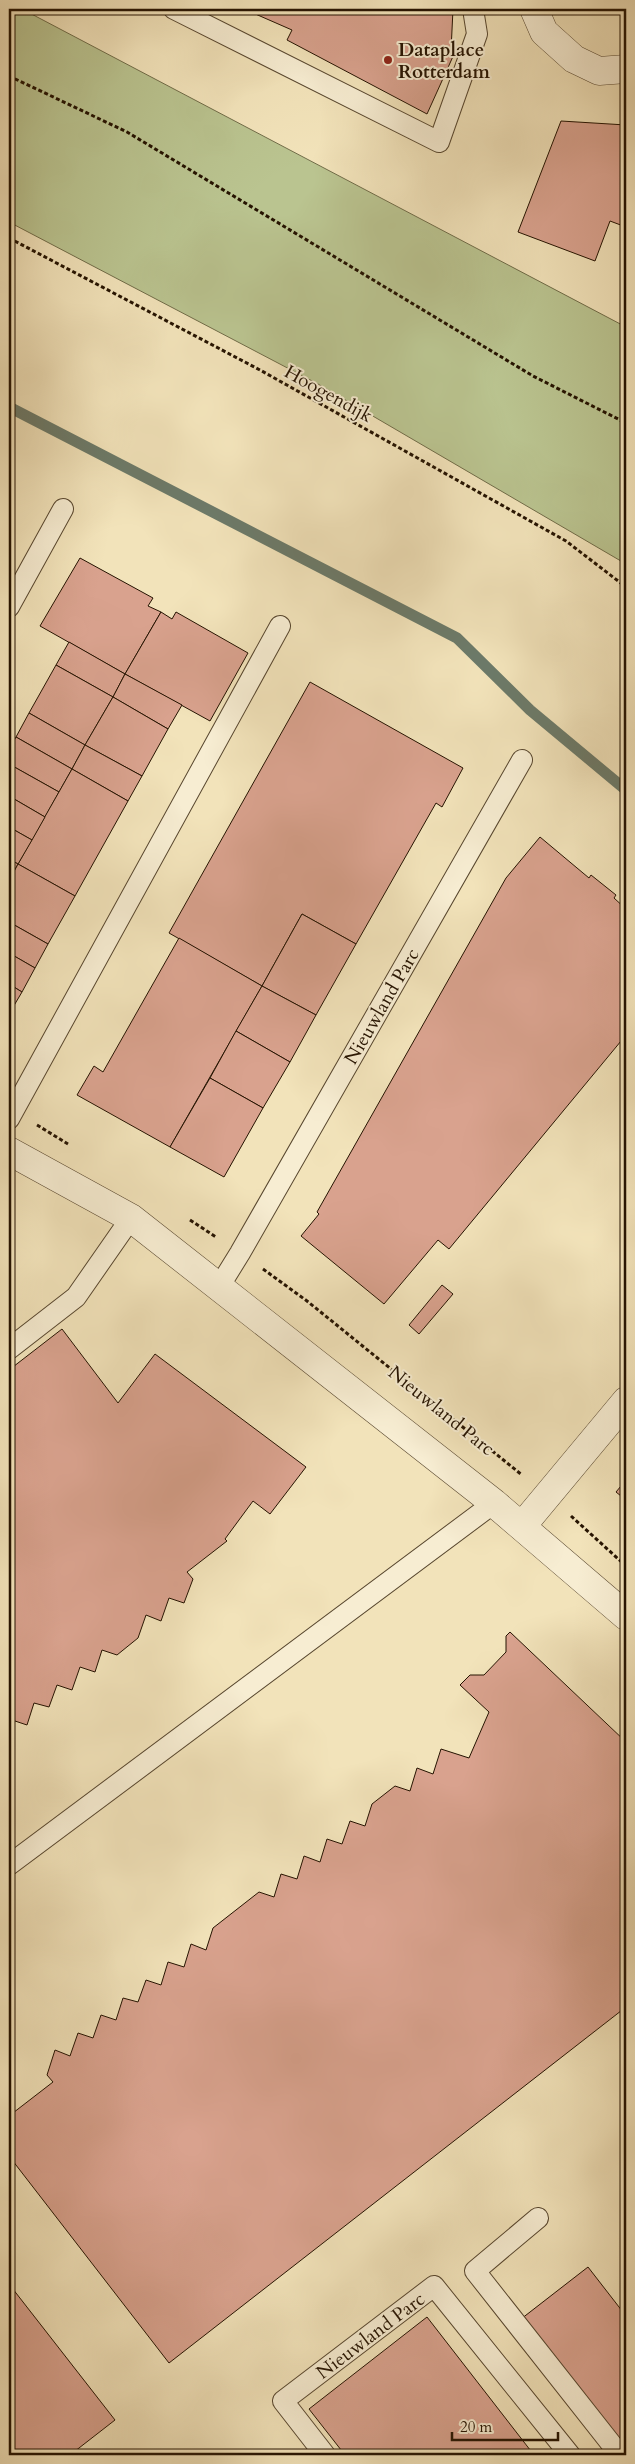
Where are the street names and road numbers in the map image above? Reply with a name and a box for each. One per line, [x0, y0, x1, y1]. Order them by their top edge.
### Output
street label: Hoogendijk [280, 359, 378, 429]
street label: Nieuwland Parc [338, 943, 426, 1069]
street label: Nieuwland Parc [383, 1360, 500, 1462]
street label: Nieuwland Parc [311, 2286, 431, 2385]

